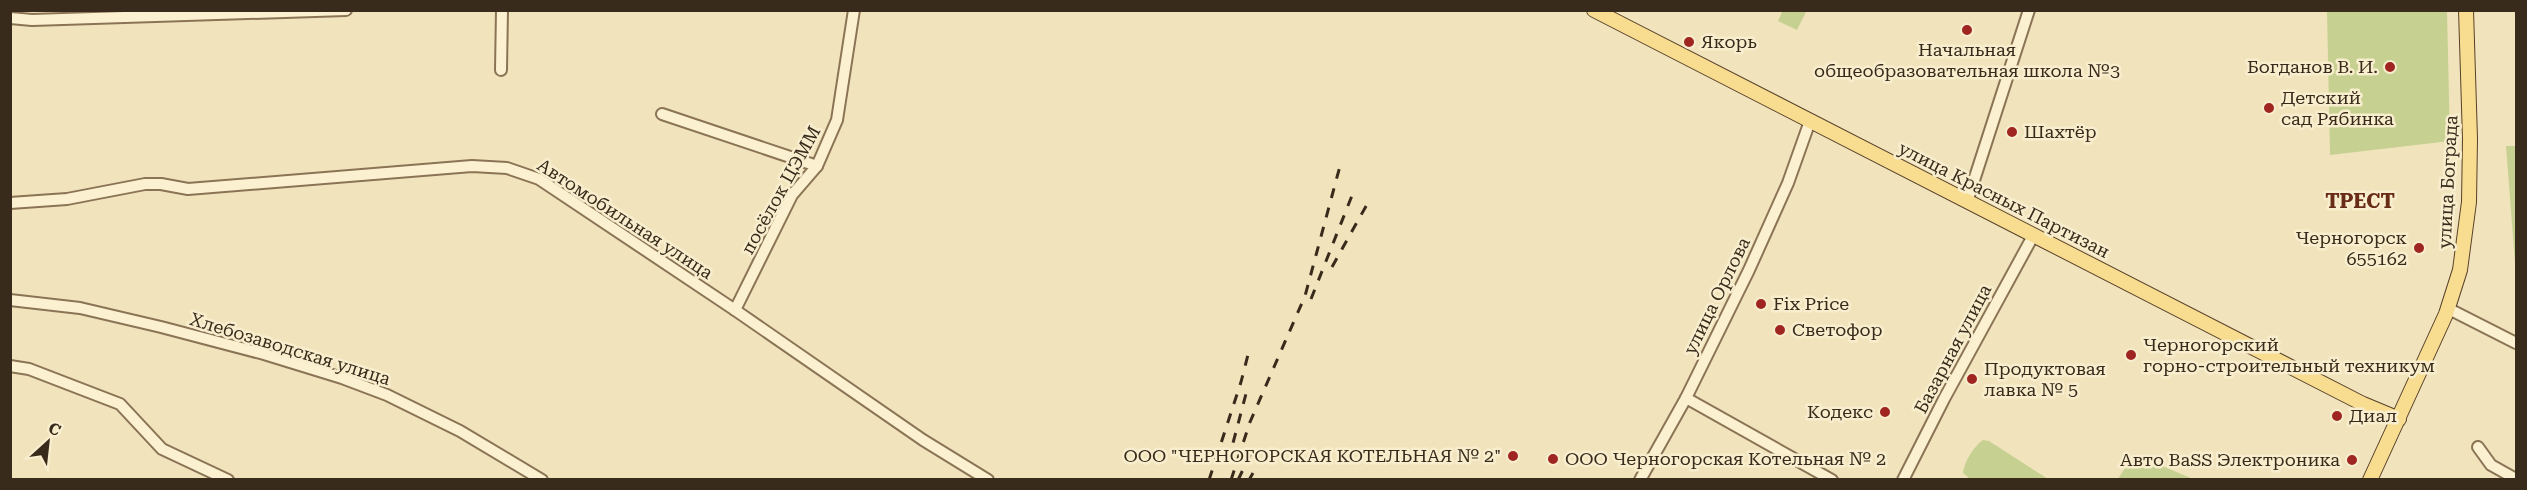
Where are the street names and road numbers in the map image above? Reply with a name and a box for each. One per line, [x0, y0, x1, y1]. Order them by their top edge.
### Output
street label: улица Бограда [2434, 114, 2461, 249]
street label: посёлок ЦЭММ [737, 122, 825, 258]
street label: улица Красных Партизан [1895, 137, 2113, 262]
street label: Автомобильная улица [534, 154, 717, 283]
street label: улица Орлова [1679, 233, 1754, 358]
street label: Базарная улица [1910, 280, 1996, 417]
street label: Хлебозаводская улица [187, 308, 393, 389]

